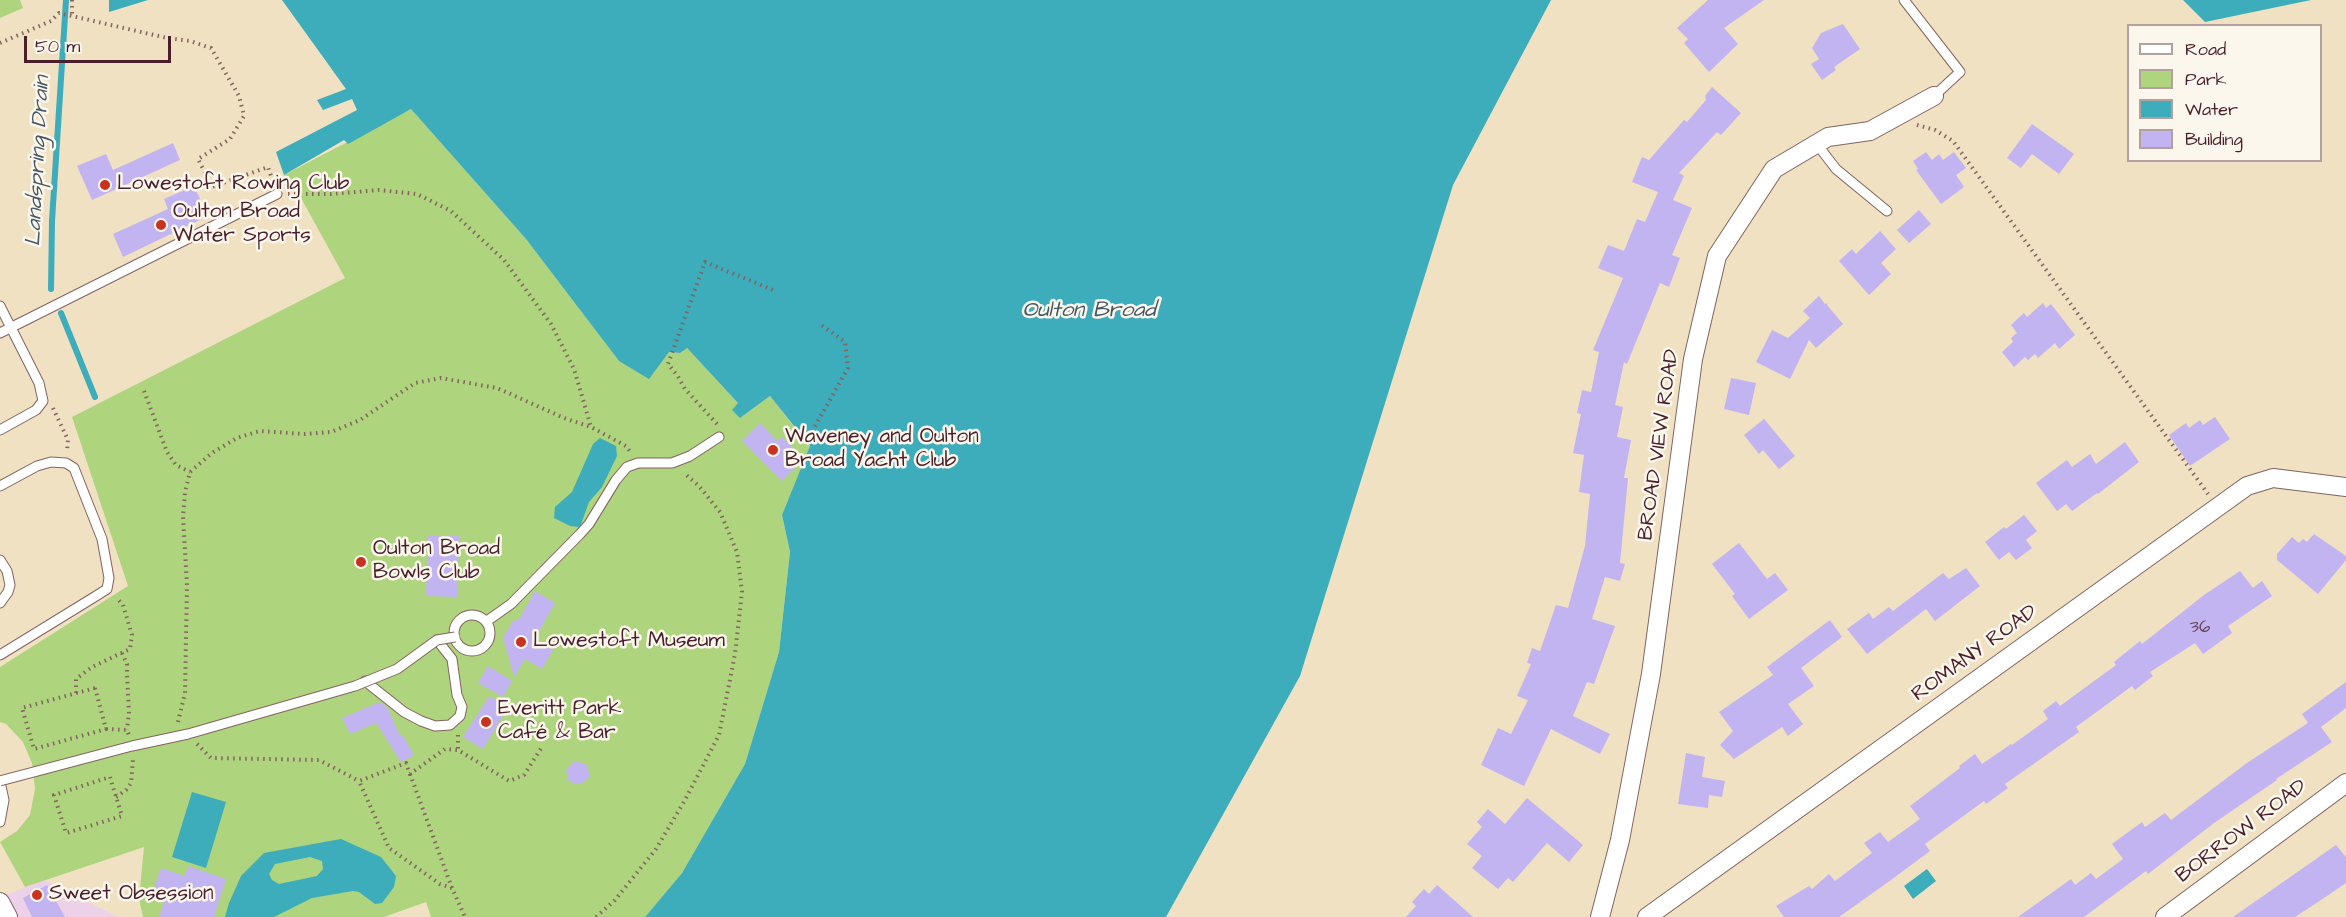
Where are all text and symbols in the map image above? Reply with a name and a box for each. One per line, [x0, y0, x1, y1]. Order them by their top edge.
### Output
scale bar [27, 24, 174, 62]
legend [2127, 24, 2322, 162]
text: 50 m [35, 34, 80, 59]
text: Road [2185, 37, 2226, 62]
text: Park [2185, 67, 2227, 92]
water label: Landspring Drain [21, 75, 57, 247]
text: Water [2185, 97, 2238, 122]
text: Building [2185, 127, 2243, 152]
place label: Lowestoft Rowing Club [117, 172, 349, 198]
marker: Lowestoft Rowing Club [98, 178, 112, 192]
place label: Oulton Broad Water Sports [173, 200, 311, 250]
marker: Oulton Broad Water Sports [154, 218, 168, 232]
water label: Oulton Broad [1022, 298, 1156, 324]
street label: BROAD VIEW ROAD [1634, 348, 1686, 542]
place label: Waveney and Oulton Broad Yacht Club [785, 425, 979, 475]
marker: Waveney and Oulton Broad Yacht Club [766, 443, 780, 457]
place label: Oulton Broad Bowls Club [373, 537, 500, 587]
marker: Oulton Broad Bowls Club [354, 555, 368, 569]
street label: ROMANY ROAD [1907, 600, 2043, 708]
house number: 36 [2190, 617, 2210, 639]
place label: Lowestoft Museum [533, 629, 725, 655]
marker: Lowestoft Museum [514, 635, 528, 649]
place label: Everitt Park Café & Bar [498, 697, 621, 747]
marker: Everitt Park Café & Bar [479, 715, 493, 729]
street label: BORROW ROAD [2172, 775, 2312, 889]
place label: Sweet Obsession [49, 882, 213, 908]
marker: Sweet Obsession [30, 888, 44, 902]

